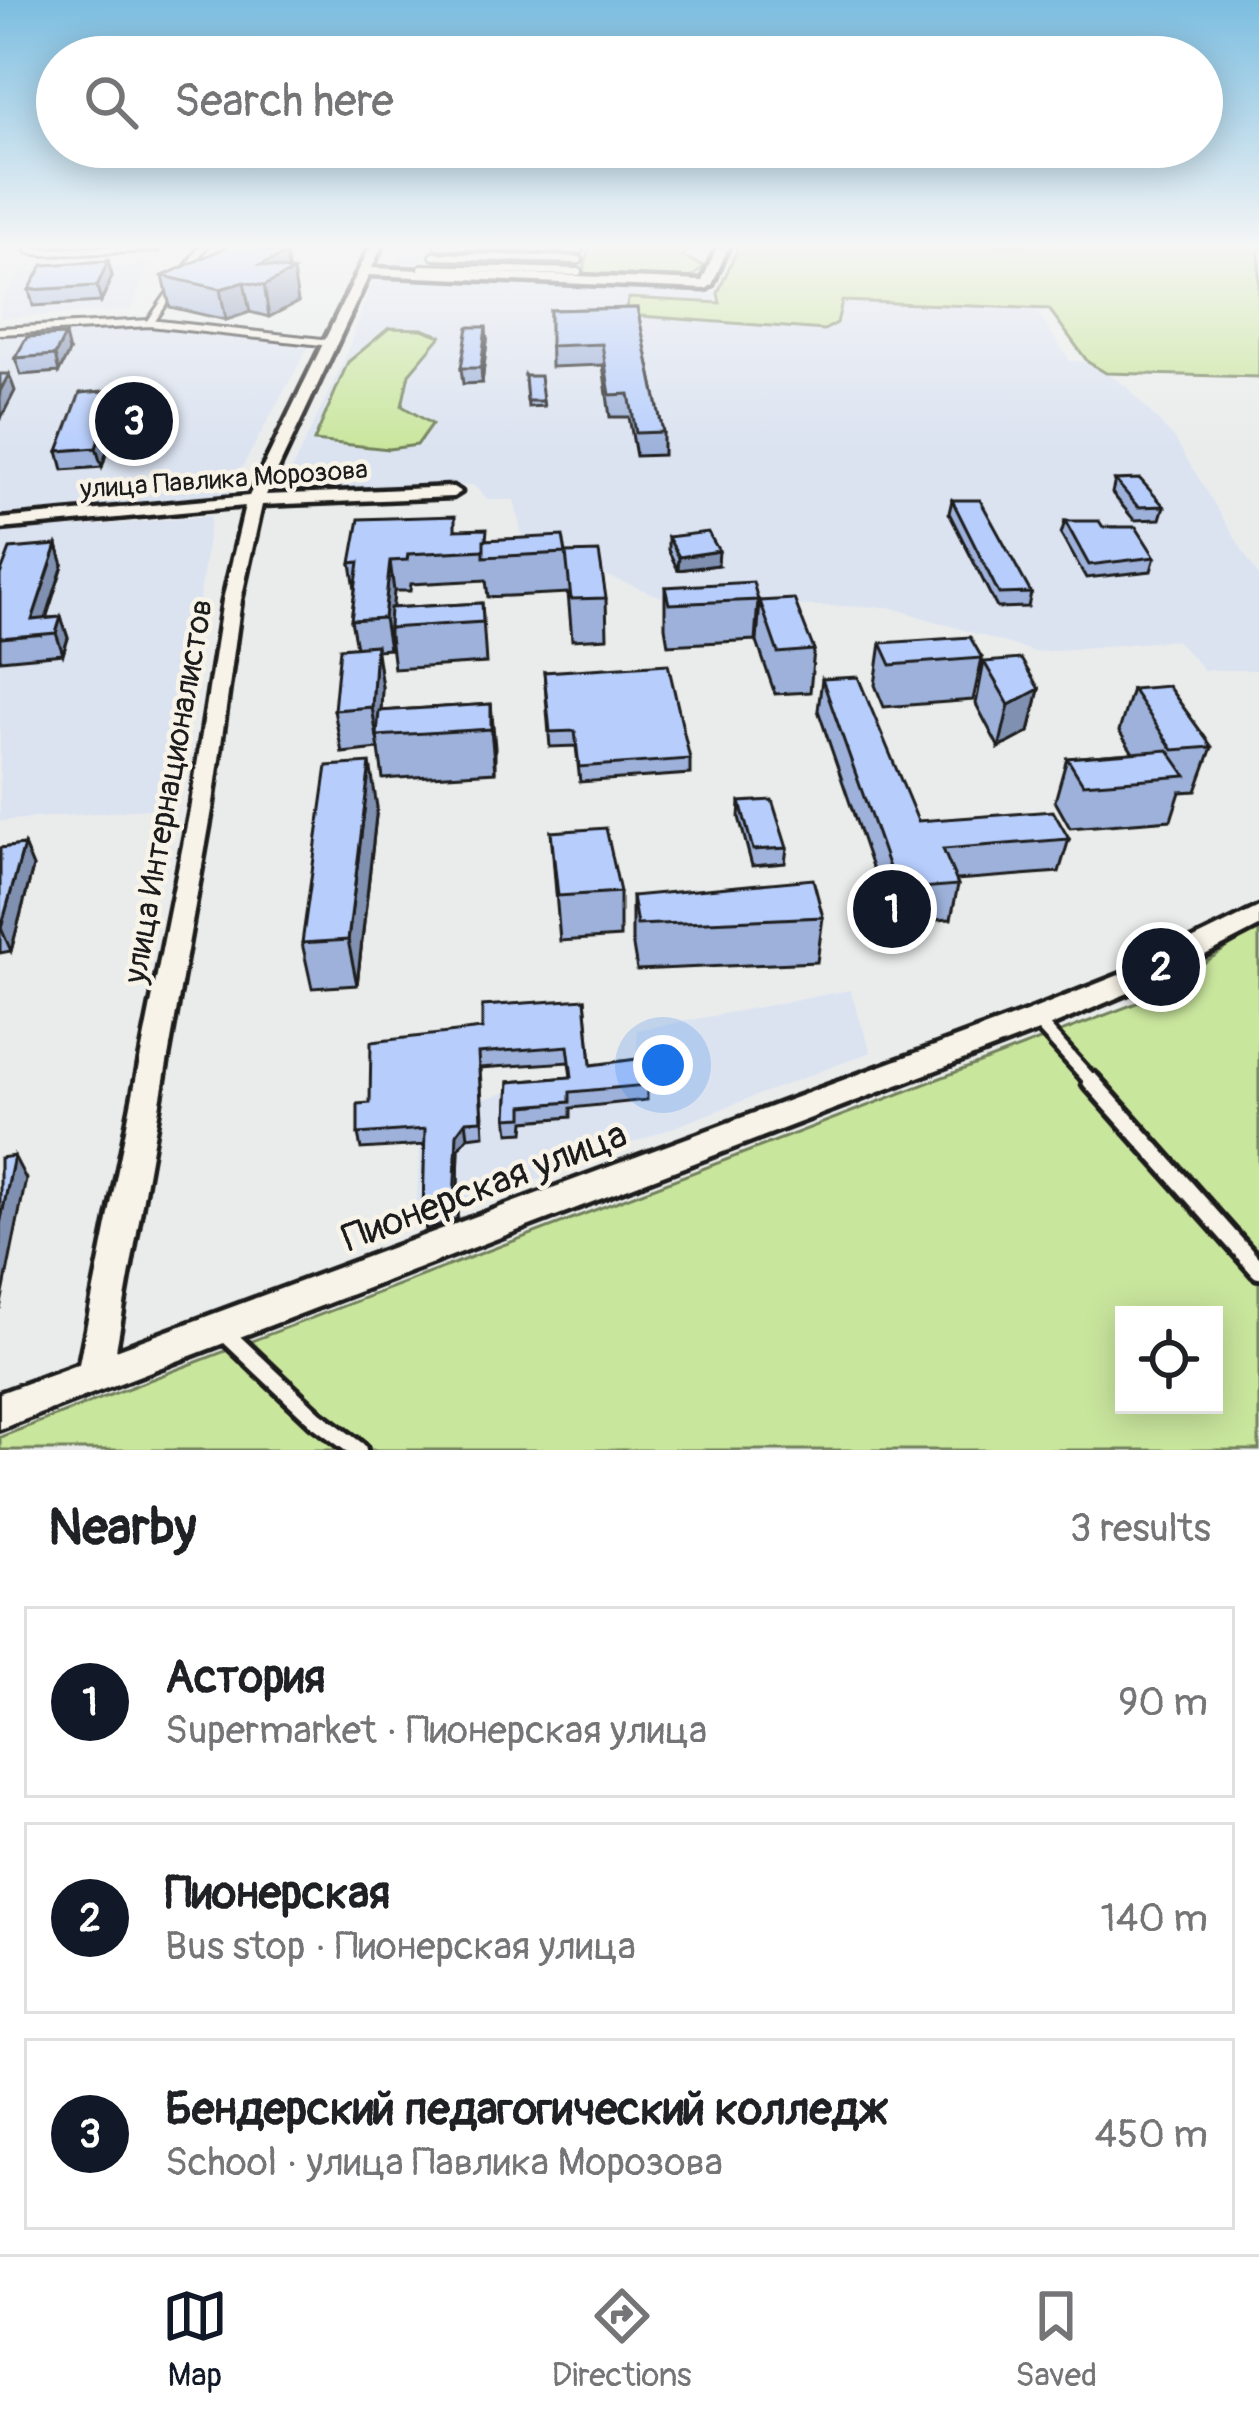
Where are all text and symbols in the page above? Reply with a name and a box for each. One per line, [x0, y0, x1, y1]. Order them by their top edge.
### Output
search box [36, 36, 1223, 168]
icon: search [78, 69, 144, 135]
text: Search here [174, 74, 394, 130]
pin: 3 [95, 376, 173, 466]
street label: улица Павлика Морозова [78, 453, 369, 506]
street label: улица Интернационалистов [114, 596, 222, 988]
pin: 1 [853, 864, 931, 954]
pin: 2 [1122, 922, 1200, 1012]
your location [633, 1035, 693, 1095]
street label: Пионерская улица [335, 1110, 634, 1263]
map controls [1115, 1306, 1223, 1414]
button: locate [1115, 1306, 1223, 1414]
text: Nearby [48, 1496, 196, 1560]
text: 3 results [1070, 1504, 1211, 1553]
text: Астория [165, 1650, 325, 1706]
text: 1 [82, 1678, 98, 1727]
text: 90 m [1118, 1678, 1208, 1727]
text: Supermarket · Пионерская улица [165, 1706, 707, 1755]
text: Пионерская [165, 1866, 390, 1922]
text: 2 [79, 1894, 101, 1943]
text: 140 m [1100, 1894, 1208, 1943]
text: Bus stop · Пионерская улица [165, 1922, 636, 1971]
text: Бендерский педагогический колледж [165, 2082, 888, 2138]
text: 3 [79, 2110, 101, 2159]
text: 450 m [1095, 2110, 1208, 2159]
text: School · улица Павлика Морозова [165, 2138, 723, 2187]
tab: Map [162, 2283, 228, 2396]
tab: Directions [552, 2283, 692, 2396]
tab: Saved [1015, 2283, 1097, 2396]

